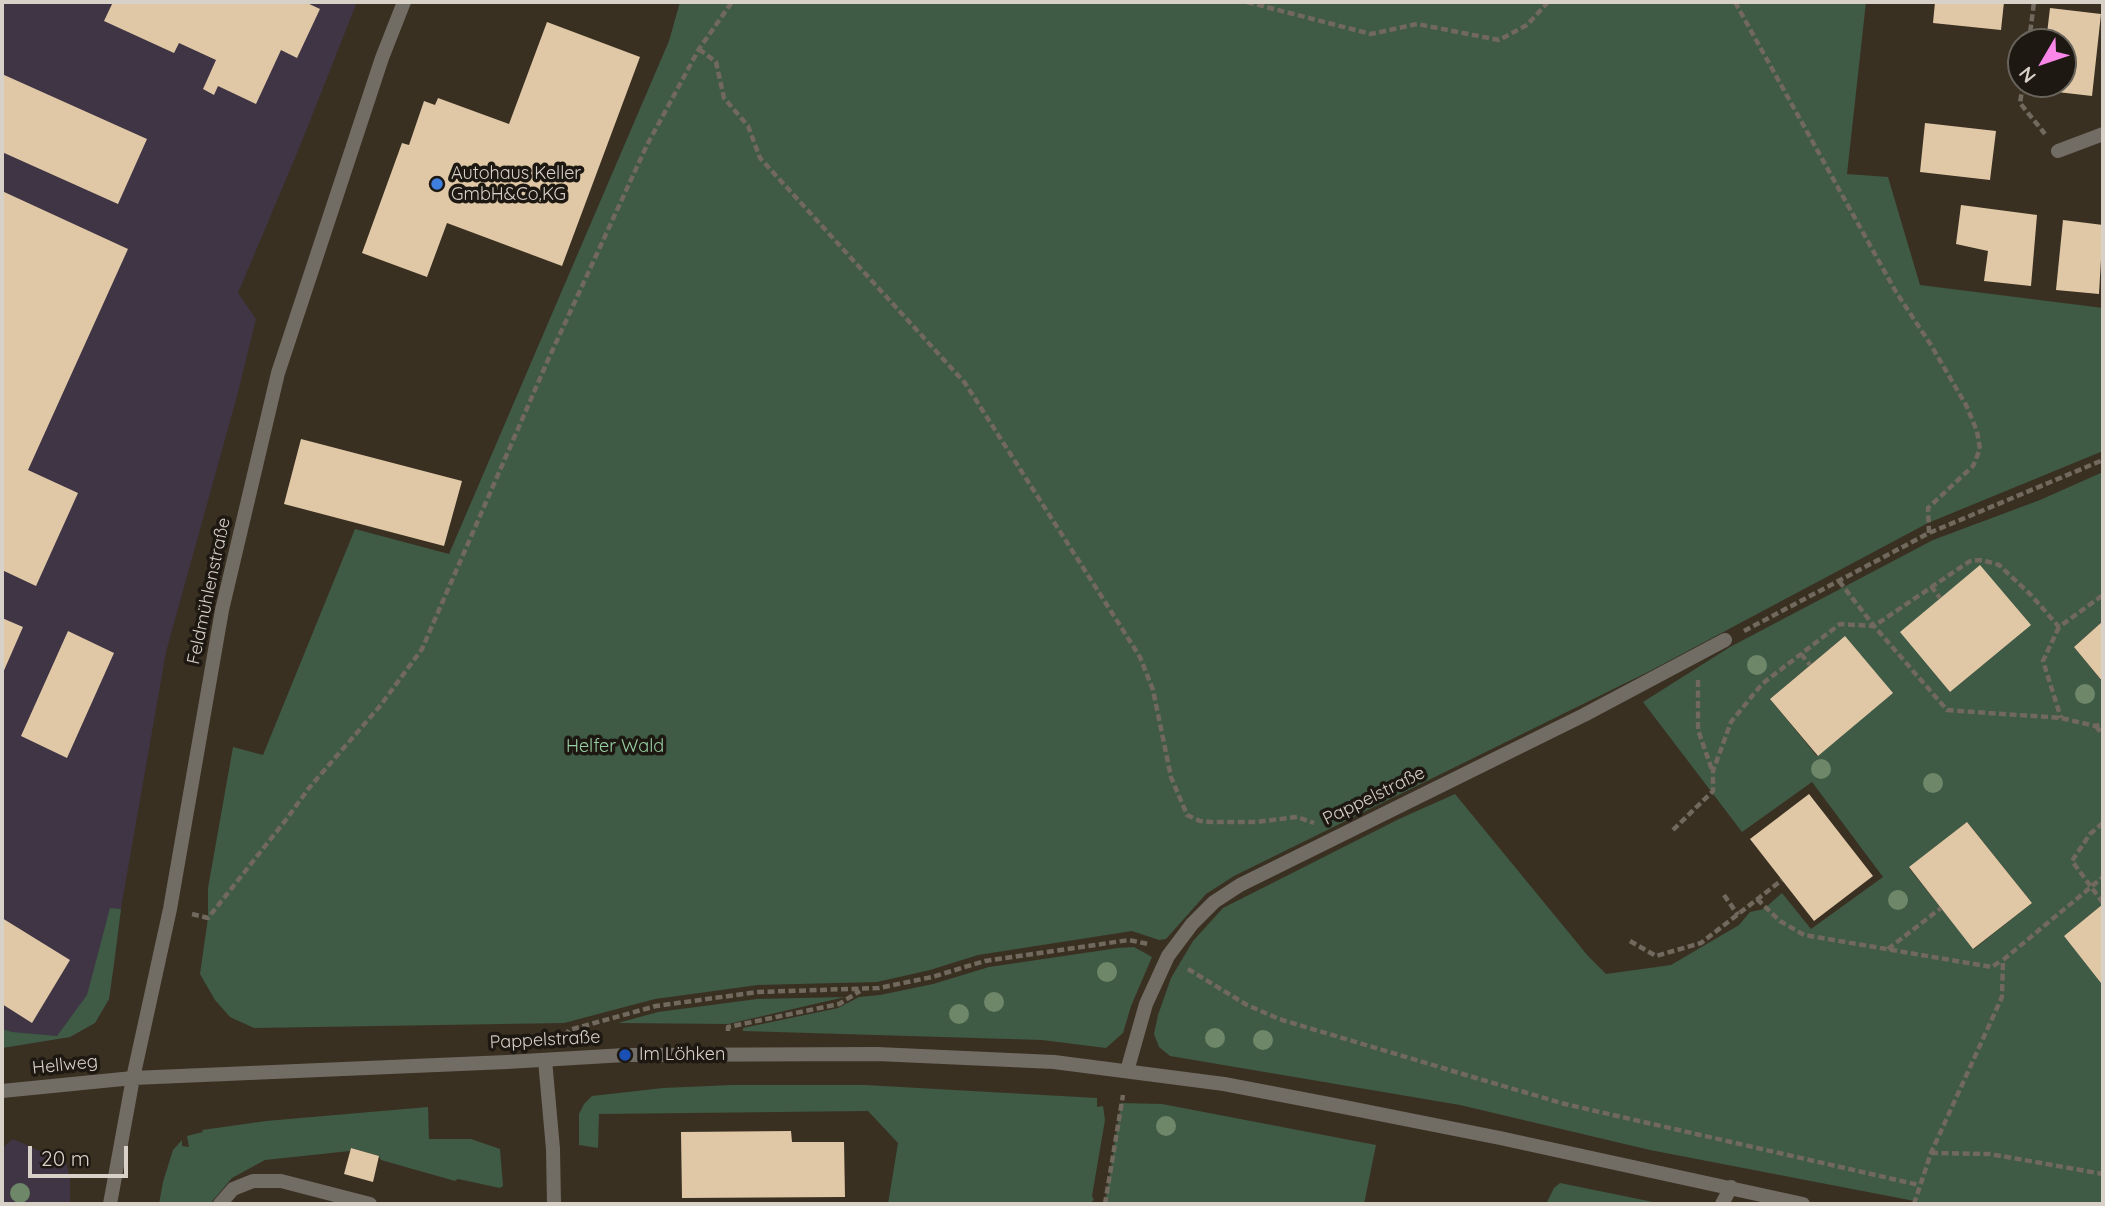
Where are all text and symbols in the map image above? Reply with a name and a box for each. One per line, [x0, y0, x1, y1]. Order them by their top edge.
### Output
north arrow [2007, 28, 2077, 98]
text: N [2014, 62, 2041, 88]
place label: Autohaus Keller GmbH&Co.KG [451, 163, 581, 206]
marker: Autohaus Keller GmbH&Co.KG [429, 176, 445, 192]
street label: Feldmühlenstraße [183, 516, 235, 666]
park label: Helfer Wald [566, 736, 664, 758]
street label: Pappelstraße [1319, 762, 1429, 830]
street label: Pappelstraße [489, 1026, 601, 1054]
place label: Im Löhken [639, 1044, 725, 1066]
marker: Im Löhken [617, 1047, 633, 1063]
street label: Hellweg [31, 1051, 99, 1079]
scale bar [32, 1132, 131, 1176]
text: 20 m [41, 1145, 90, 1171]

